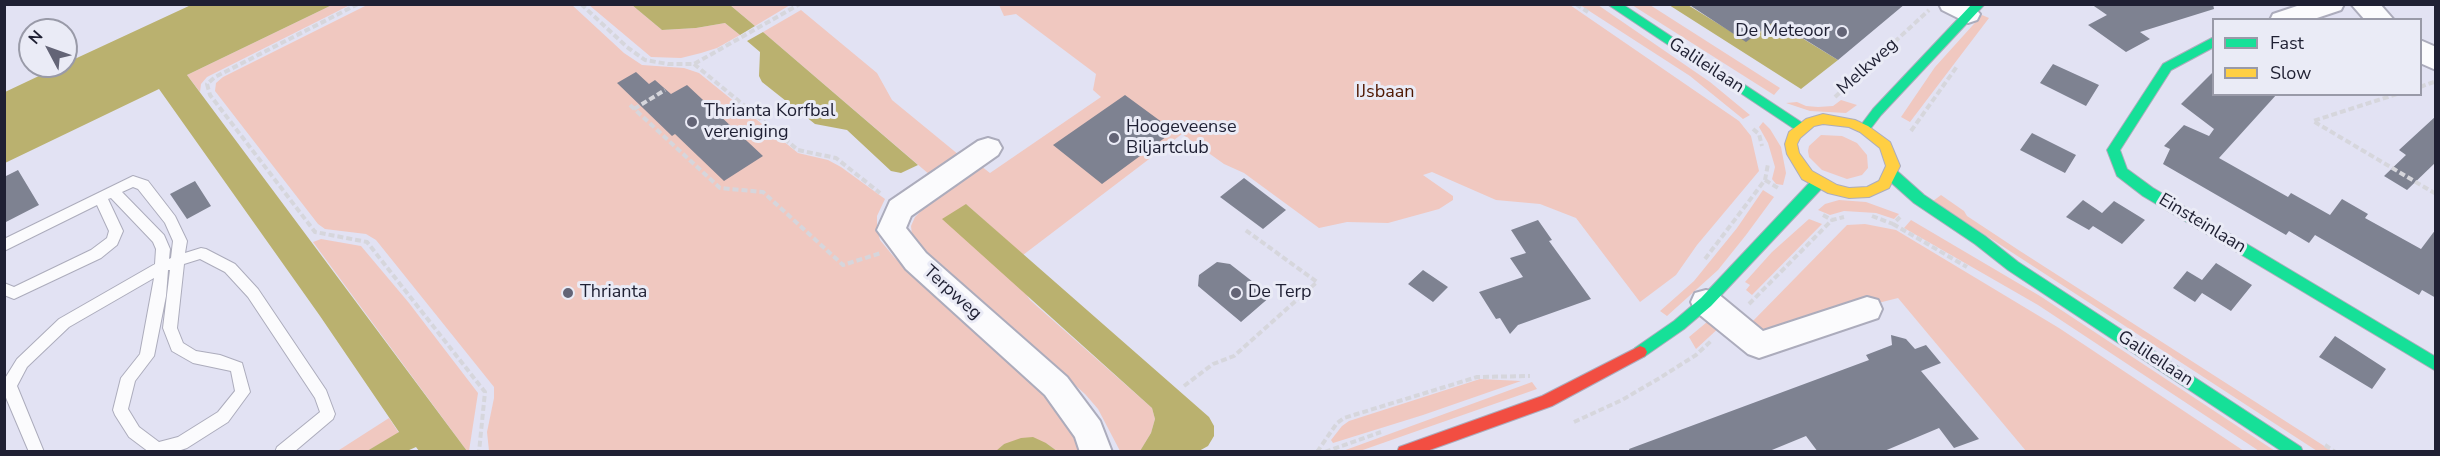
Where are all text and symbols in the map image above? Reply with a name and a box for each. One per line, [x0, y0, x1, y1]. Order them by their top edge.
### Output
north arrow [18, 18, 78, 78]
legend [2212, 18, 2422, 96]
place label: De Meteoor [1735, 21, 1830, 43]
marker: De Meteoor [1835, 25, 1849, 39]
text: N [24, 26, 48, 49]
text: Fast [2270, 31, 2304, 55]
street label: Galileilaan [1664, 34, 1748, 98]
street label: Melkweg [1833, 34, 1903, 100]
text: Slow [2270, 61, 2311, 85]
park label: IJsbaan [1356, 82, 1414, 104]
place label: Thrianta Korfbal vereniging [704, 101, 835, 144]
marker: Thrianta Korfbal vereniging [685, 115, 699, 129]
place label: Hoogeveense Biljartclub [1126, 117, 1236, 160]
marker: Hoogeveense Biljartclub [1107, 131, 1121, 145]
street label: Einsteinlaan [2154, 189, 2250, 259]
street label: Terpweg [918, 261, 986, 325]
place label: Thrianta [580, 282, 647, 304]
place label: De Terp [1248, 282, 1312, 304]
marker: Thrianta [561, 286, 575, 300]
marker: De Terp [1229, 286, 1243, 300]
street label: Galileilaan [2113, 327, 2197, 391]

